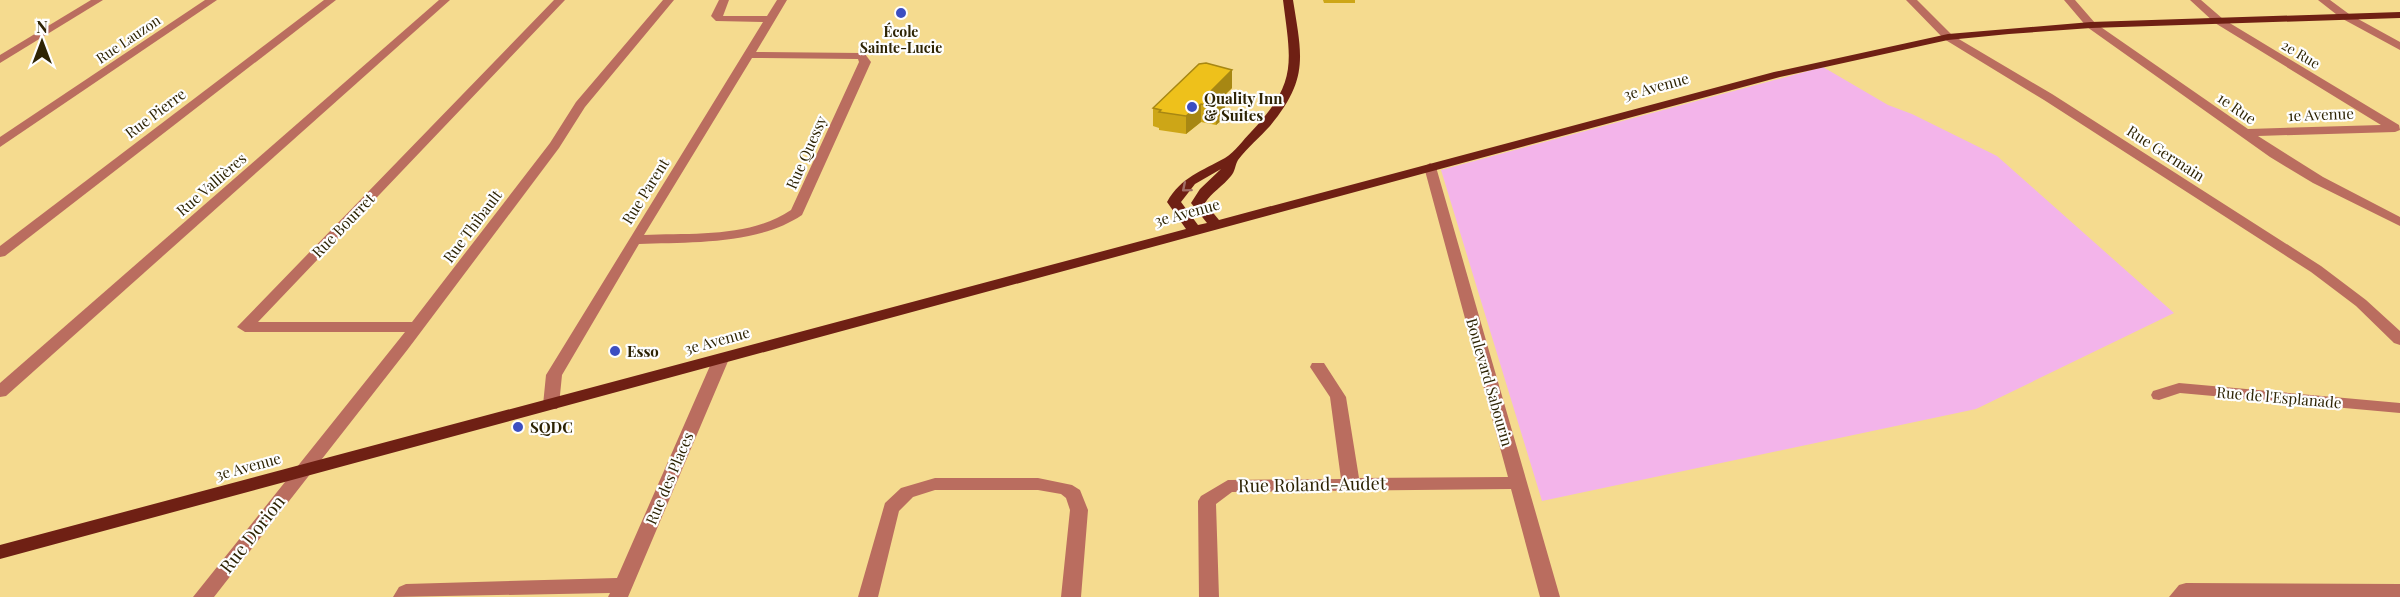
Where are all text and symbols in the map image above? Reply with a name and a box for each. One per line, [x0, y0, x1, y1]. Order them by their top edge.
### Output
marker: École Sainte-Lucie [894, 6, 908, 20]
street label: Rue Lauzon [92, 10, 164, 68]
north arrow [12, 12, 72, 72]
text: N [36, 16, 48, 37]
place label: École Sainte-Lucie [860, 22, 942, 57]
street label: 2e Rue [2278, 35, 2324, 73]
street label: 3e Avenue [1621, 68, 1691, 104]
street label: Rue Pierre [121, 84, 189, 142]
place label: Quality Inn & Suites [1204, 88, 1283, 125]
street label: 1e Rue [2214, 88, 2260, 128]
marker: Quality Inn & Suites [1185, 100, 1199, 114]
street label: 1e Avenue [2288, 103, 2354, 125]
street label: Rue Quessy [781, 112, 831, 192]
street label: Rue Germain [2123, 120, 2209, 186]
street label: Rue Vallières [172, 148, 250, 220]
street label: Rue Parent [617, 154, 673, 228]
one-way arrow [1182, 180, 1193, 191]
street label: Rue Thibault [438, 185, 506, 266]
street label: Rue Bourret [307, 188, 379, 261]
street label: 3e Avenue [1152, 194, 1222, 230]
street label: Boulevard Sabourin [1462, 316, 1518, 448]
street label: 3e Avenue [682, 322, 752, 358]
place label: Esso [627, 341, 659, 361]
marker: Esso [608, 344, 622, 358]
street label: Rue de l'Esplanade [2216, 382, 2342, 412]
place label: SQDC [530, 417, 573, 437]
marker: SQDC [511, 420, 525, 434]
street label: Rue des Places [641, 429, 697, 527]
street label: 3e Avenue [213, 448, 283, 484]
street label: Rue Roland-Audet [1238, 471, 1387, 497]
street label: Rue Dorion [214, 490, 290, 578]

